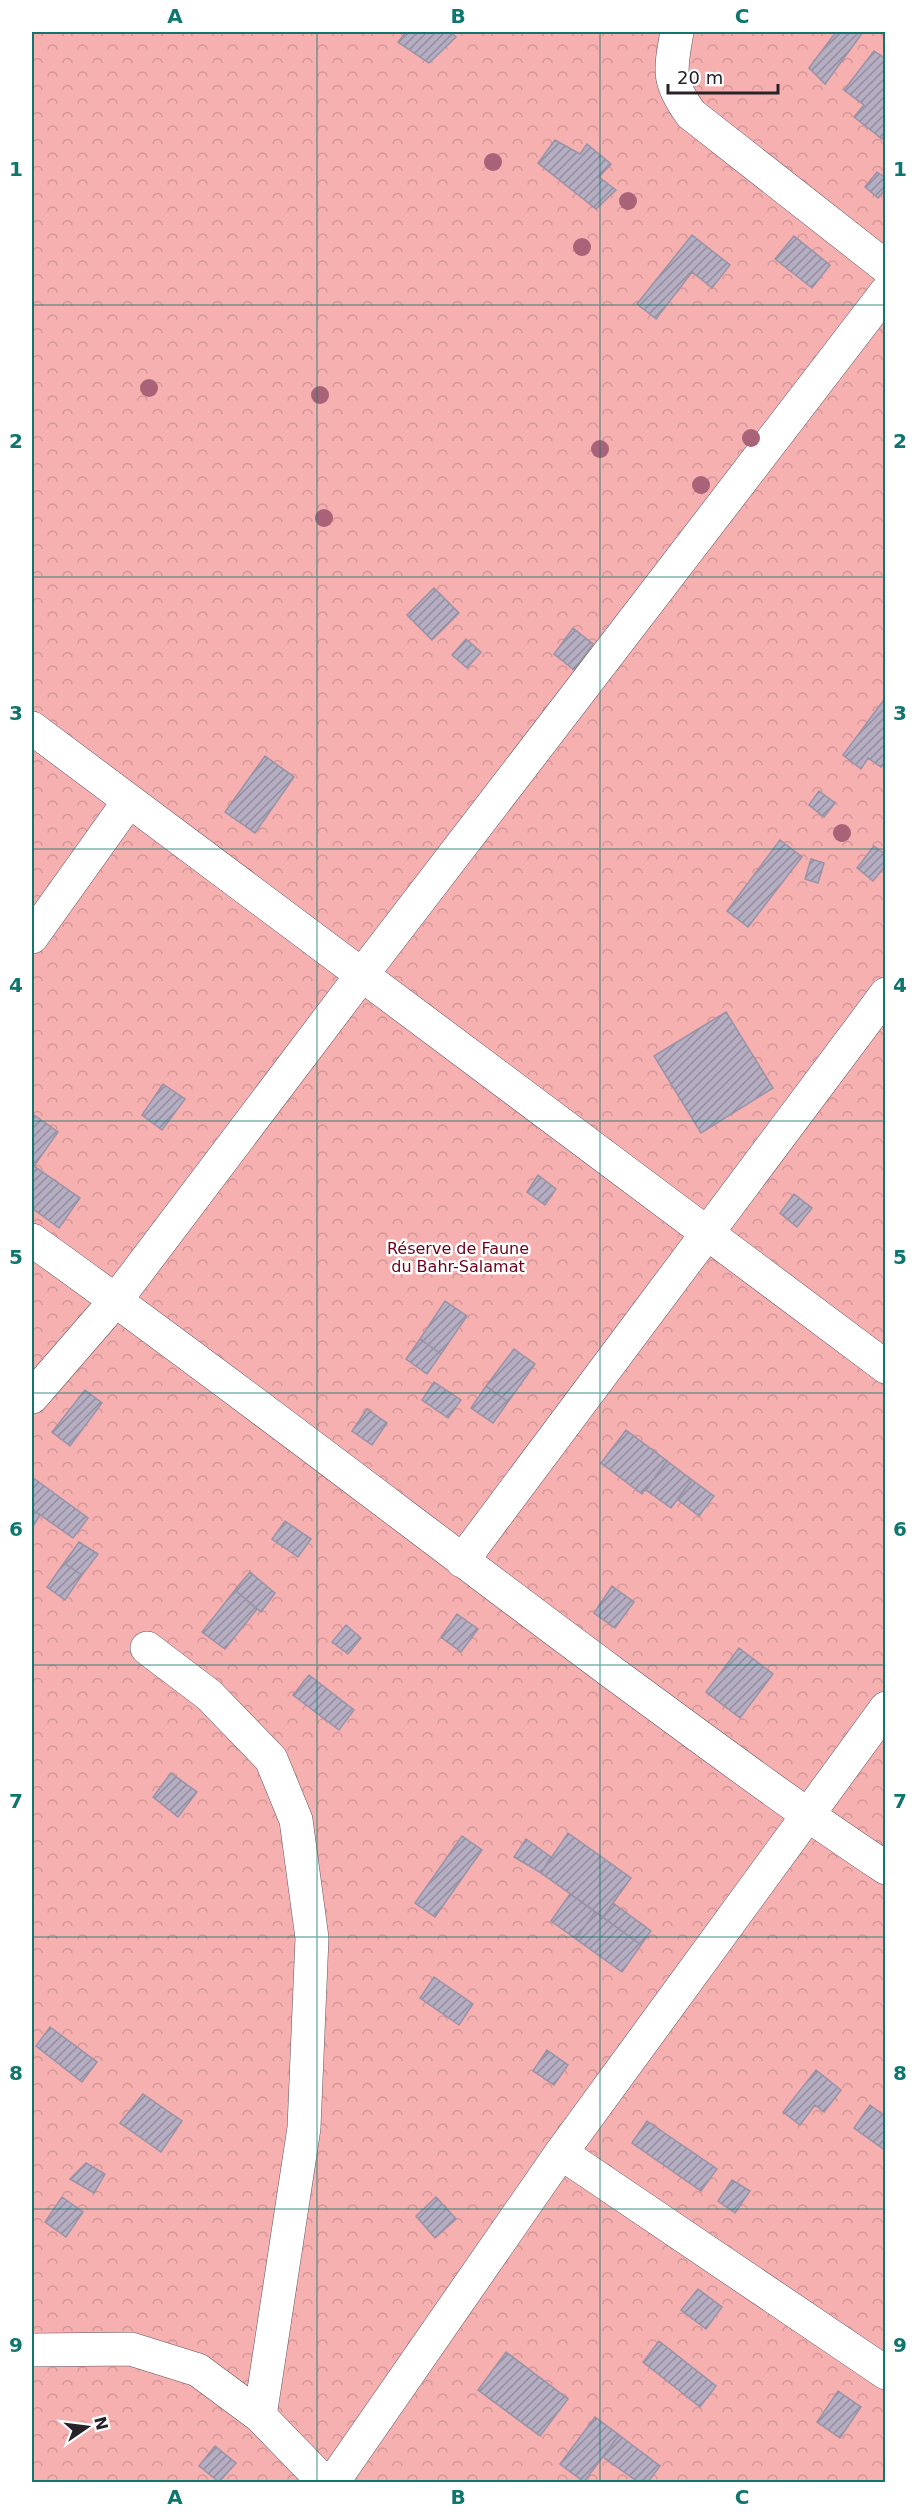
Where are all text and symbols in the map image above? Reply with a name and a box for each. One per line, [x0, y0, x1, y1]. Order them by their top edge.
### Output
text: A [167, 4, 183, 28]
text: B [450, 4, 466, 28]
text: C [735, 4, 749, 28]
scale bar [668, 57, 778, 95]
text: 20 m [677, 67, 723, 88]
text: 1 [9, 157, 23, 181]
text: 1 [893, 157, 907, 181]
text: 2 [9, 429, 23, 453]
text: 2 [893, 429, 907, 453]
text: 3 [9, 701, 23, 725]
text: 3 [893, 701, 907, 725]
text: 4 [9, 973, 23, 997]
text: 4 [893, 973, 907, 997]
park label: Réserve de Faune du Bahr-Salamat [387, 1239, 529, 1276]
text: 5 [9, 1245, 23, 1269]
text: 5 [893, 1245, 907, 1269]
text: 6 [9, 1517, 23, 1541]
text: 6 [893, 1517, 907, 1541]
text: 7 [9, 1789, 23, 1813]
text: 7 [893, 1789, 907, 1813]
text: 8 [9, 2061, 23, 2085]
text: 8 [893, 2061, 907, 2085]
text: 9 [9, 2333, 23, 2357]
text: 9 [893, 2333, 907, 2357]
north arrow [57, 2397, 117, 2457]
text: N [90, 2415, 112, 2432]
text: A [167, 2485, 183, 2509]
text: B [450, 2485, 466, 2509]
text: C [735, 2485, 749, 2509]

